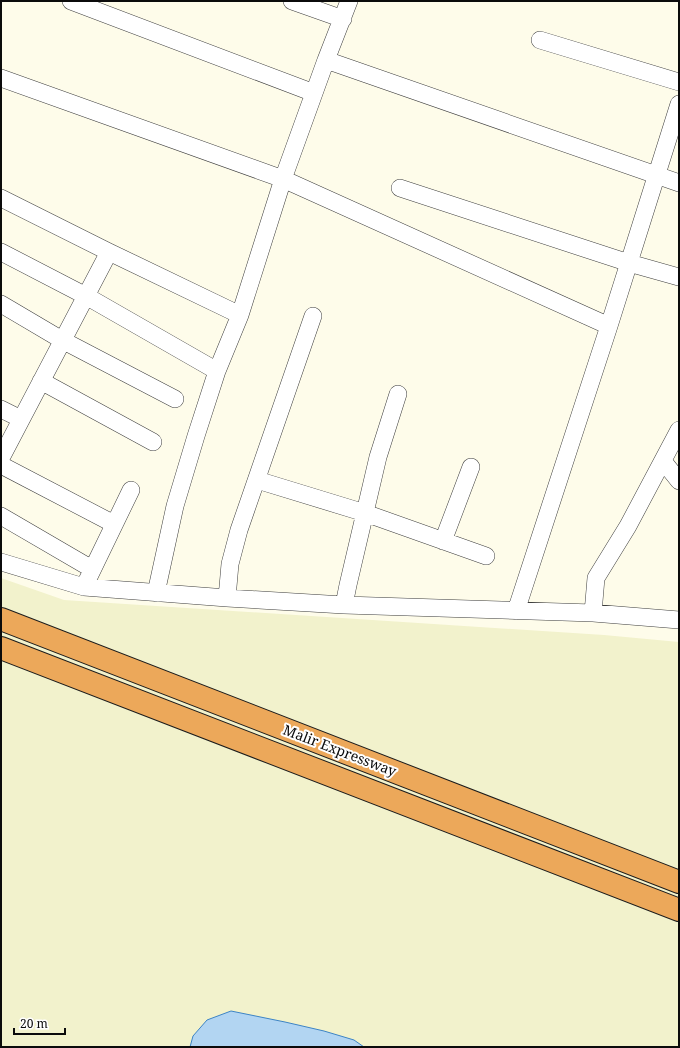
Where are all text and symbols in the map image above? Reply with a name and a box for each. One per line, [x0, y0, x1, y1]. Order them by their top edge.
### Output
street label: Malir Expressway [281, 720, 399, 780]
scale bar [14, 1010, 65, 1036]
text: 20 m [20, 1015, 48, 1032]

